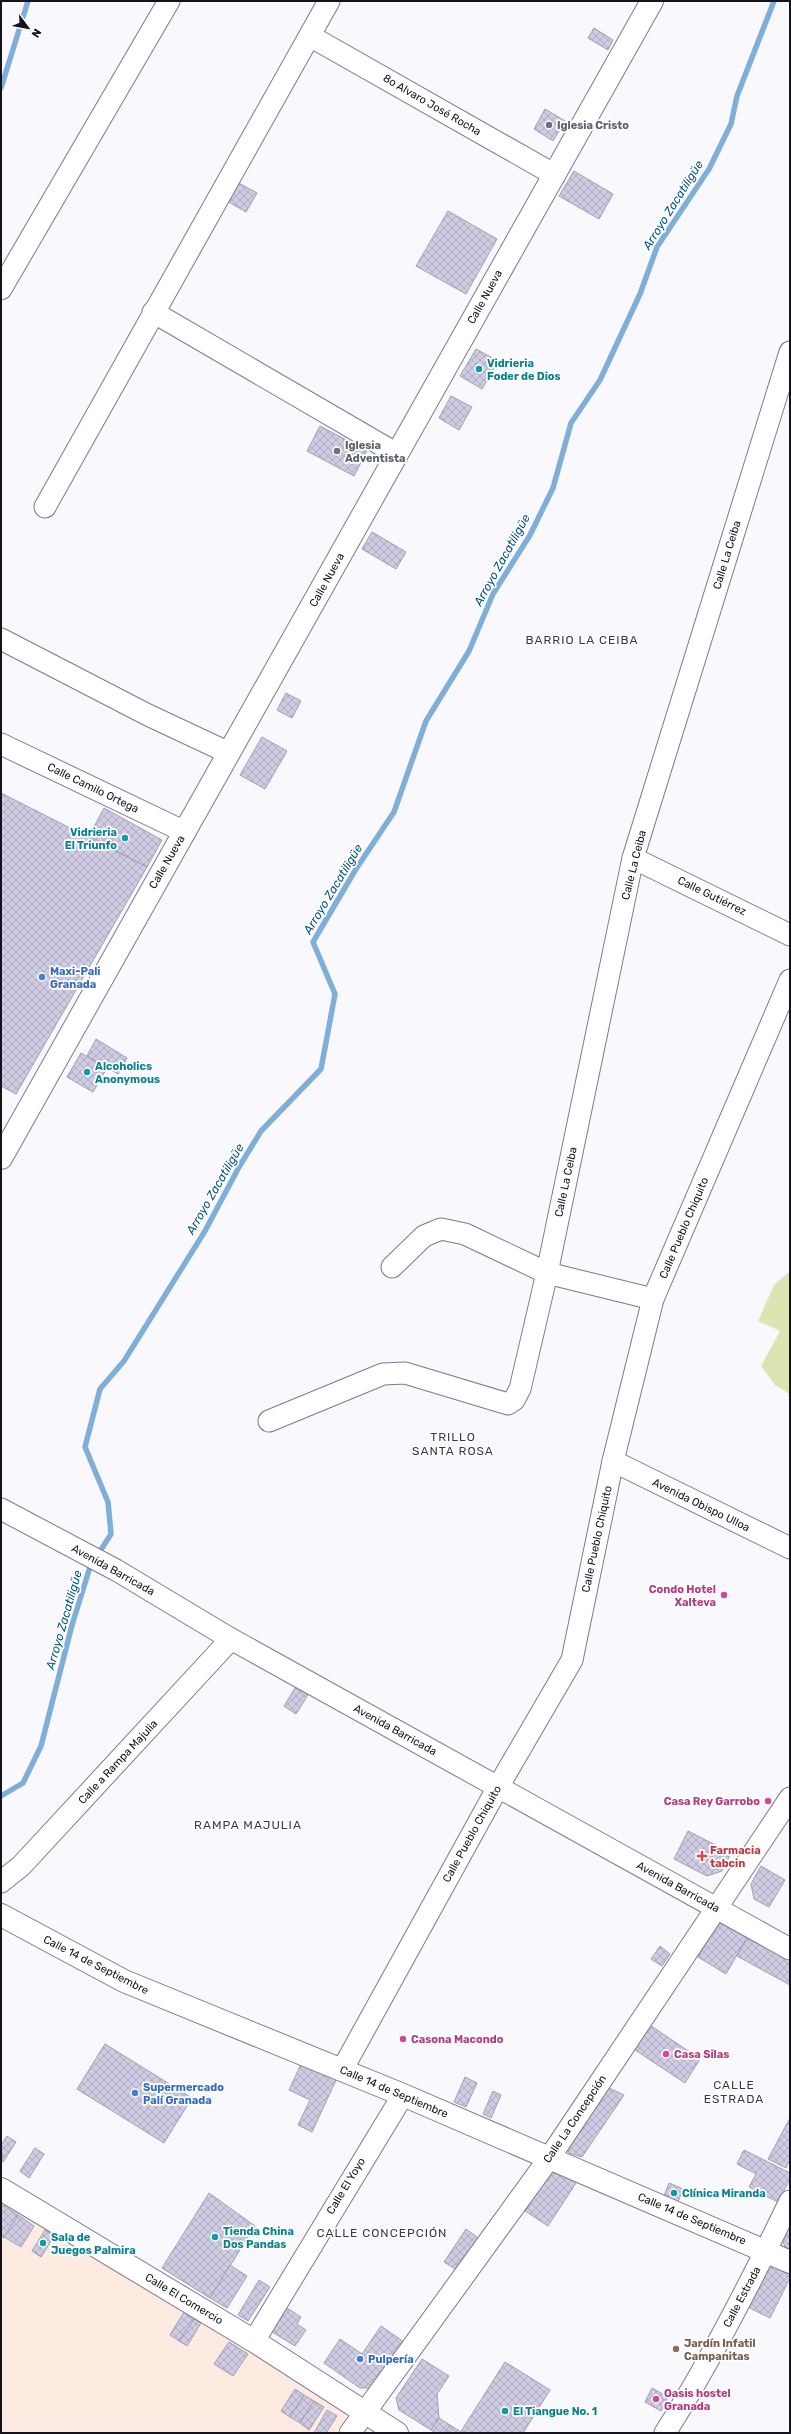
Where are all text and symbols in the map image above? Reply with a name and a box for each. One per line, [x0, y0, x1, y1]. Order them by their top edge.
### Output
north arrow [8, 8, 48, 48]
text: N [28, 26, 44, 40]
street label: 8o Alvaro José Rocha [381, 72, 483, 138]
place label: Iglesia Cristo [557, 119, 629, 132]
marker: Iglesia Cristo [544, 120, 554, 130]
water label: Arroyo Zacatiligüe [639, 158, 706, 253]
street label: Calle Nueva [465, 268, 505, 326]
place label: Vidrieria Foder de Dios [487, 357, 561, 383]
marker: Vidrieria Foder de Dios [474, 364, 484, 374]
place label: Iglesia Adventista [345, 439, 406, 465]
marker: Iglesia Adventista [332, 446, 342, 456]
water label: Arroyo Zacatiligüe [471, 512, 533, 609]
street label: Calle La Ceiba [710, 519, 744, 591]
street label: Calle Nueva [307, 551, 347, 609]
district label: BARRIO LA CEIBA [526, 633, 638, 647]
street label: Calle Camilo Ortega [45, 760, 141, 816]
place label: Vidrieria El Triunfo [65, 826, 117, 852]
street label: Calle La Ceiba [619, 829, 649, 901]
marker: Vidrieria El Triunfo [120, 833, 130, 843]
street label: Calle Nueva [146, 833, 188, 891]
water label: Arroyo Zacatiligüe [300, 841, 366, 937]
street label: Calle Gutiérrez [676, 874, 749, 918]
place label: Maxi-Pali Granada [50, 965, 101, 991]
marker: Maxi-Pali Granada [37, 972, 47, 982]
place label: Alcoholics Anonymous [95, 1060, 160, 1086]
marker: Alcoholics Anonymous [82, 1067, 92, 1077]
water label: Arroyo Zacatiligüe [183, 1141, 247, 1238]
street label: Calle La Ceiba [552, 1146, 580, 1218]
street label: Calle Pueblo Chiquito [657, 1175, 711, 1281]
district label: TRILLO SANTA ROSA [412, 1430, 494, 1458]
street label: Avenida Obispo Ulloa [650, 1476, 752, 1534]
street label: Calle Pueblo Chiquito [579, 1484, 615, 1594]
street label: Avenida Barricada [69, 1542, 157, 1598]
water label: Arroyo Zacatiligüe [43, 1569, 85, 1672]
place label: Condo Hotel Xalteva [649, 1583, 716, 1609]
marker: Condo Hotel Xalteva [719, 1590, 729, 1600]
street label: Avenida Barricada [351, 1702, 439, 1758]
street label: Calle a Rampa Majulia [76, 1717, 160, 1807]
street label: Calle Pueblo Chiquito [440, 1783, 504, 1885]
place label: Casa Rey Garrobo [664, 1795, 760, 1808]
marker: Casa Rey Garrobo [763, 1796, 773, 1806]
district label: RAMPA MAJULIA [194, 1818, 302, 1832]
place label: Farmacia tabcin [710, 1844, 761, 1870]
marker: Farmacia tabcin [697, 1851, 707, 1861]
street label: Avenida Barricada [634, 1859, 722, 1915]
street label: Calle 14 de Septiembre [41, 1933, 151, 1997]
place label: Casona Macondo [411, 2033, 504, 2046]
marker: Casona Macondo [398, 2034, 408, 2044]
place label: Casa Silas [674, 2048, 729, 2061]
marker: Casa Silas [661, 2049, 671, 2059]
street label: Calle 14 de Septiembre [338, 2063, 450, 2121]
street label: Calle La Concepción [541, 2073, 609, 2165]
district label: CALLE ESTRADA [704, 2078, 764, 2106]
place label: Supermercado Palí Granada [143, 2081, 224, 2107]
marker: Supermercado Palí Granada [130, 2088, 140, 2098]
street label: Calle El Yoyo [324, 2155, 368, 2217]
place label: Clínica Miranda [682, 2187, 766, 2200]
marker: Clínica Miranda [669, 2188, 679, 2198]
street label: Calle 14 de Septiembre [636, 2190, 748, 2248]
place label: Tienda China Dos Pandas [223, 2225, 294, 2251]
district label: CALLE CONCEPCIÓN [317, 2226, 447, 2240]
place label: Sala de Juegos Palmira [51, 2231, 136, 2257]
marker: Tienda China Dos Pandas [210, 2232, 220, 2242]
marker: Sala de Juegos Palmira [38, 2238, 48, 2248]
street label: Calle Estrada [721, 2264, 763, 2330]
street label: Calle El Comercio [143, 2271, 225, 2327]
place label: Jardín Infatil Campanitas [684, 2337, 756, 2363]
marker: Jardín Infatil Campanitas [671, 2344, 681, 2354]
place label: Pulpería [368, 2353, 414, 2366]
marker: Pulpería [355, 2354, 365, 2364]
place label: Oasis hostel Granada [664, 2387, 731, 2413]
marker: Oasis hostel Granada [651, 2394, 661, 2404]
place label: El Tiangue No. 1 [513, 2405, 597, 2418]
marker: El Tiangue No. 1 [500, 2406, 510, 2416]

